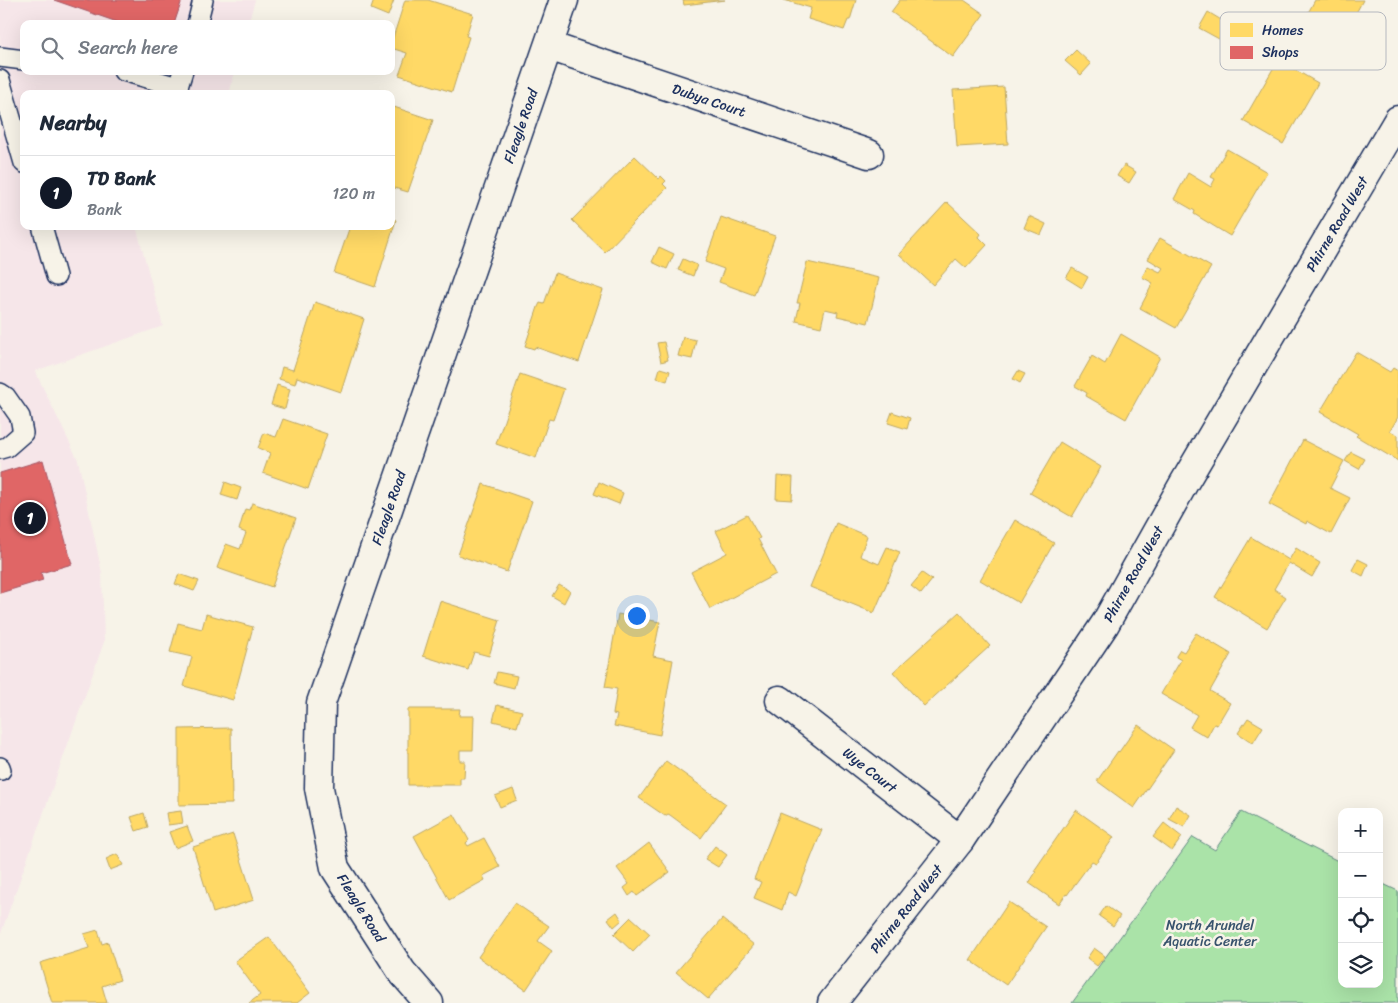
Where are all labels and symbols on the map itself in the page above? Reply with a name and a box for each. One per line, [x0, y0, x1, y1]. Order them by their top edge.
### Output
legend [1220, 12, 1386, 70]
text: Homes [1262, 18, 1304, 43]
text: Shops [1262, 40, 1299, 65]
street label: Dubya Court [669, 76, 749, 124]
street label: Fleagle Road [496, 84, 545, 167]
street label: Phirne Road West [1299, 170, 1376, 276]
street label: Fleagle Road [364, 466, 413, 548]
pin: 1 [14, 499, 46, 537]
street label: Phirne Road West [1096, 519, 1171, 627]
your location [624, 603, 650, 629]
street label: Wye Court [837, 741, 904, 800]
street label: Phirne Road West [863, 857, 950, 959]
street label: Fleagle Road [330, 869, 393, 949]
park label: North Arundel Aquatic Center [1162, 913, 1258, 954]

